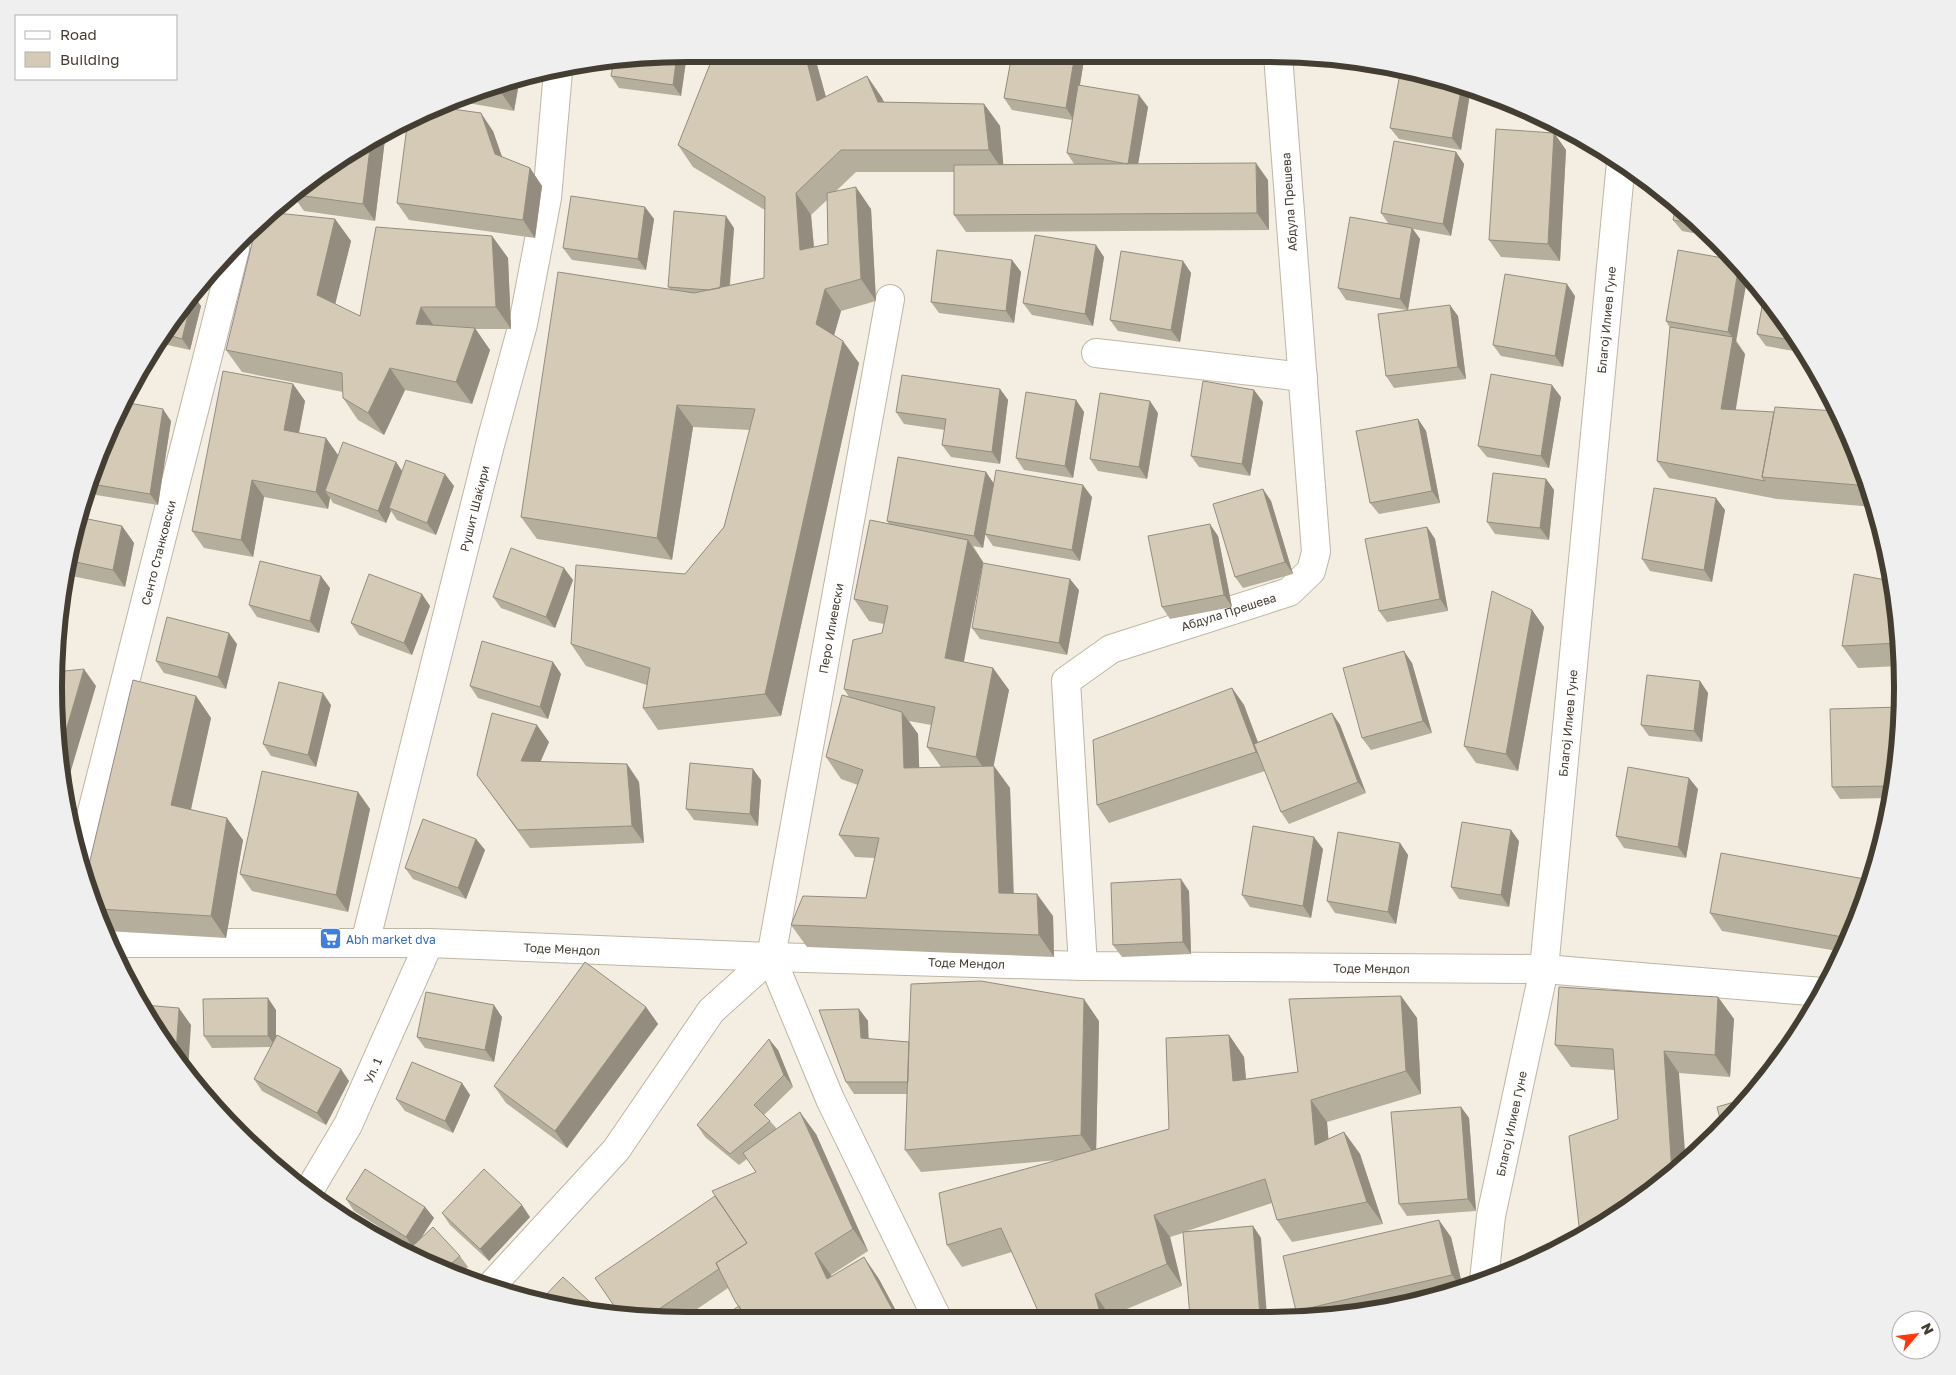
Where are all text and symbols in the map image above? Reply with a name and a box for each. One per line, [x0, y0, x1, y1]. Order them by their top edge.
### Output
legend [15, 15, 178, 80]
text: Road [60, 25, 97, 43]
text: Building [60, 50, 120, 68]
street label: Абдула Прешева [1278, 152, 1300, 252]
street label: Благој Илиев Гуне [1593, 266, 1619, 374]
street label: Рушит Шаќири [456, 464, 492, 553]
street label: Сенто Станковски [137, 499, 178, 607]
street label: Перо Илиевски [815, 582, 846, 675]
street label: Абдула Прешева [1179, 589, 1278, 634]
street label: Благој Илиев Гуне [1555, 669, 1580, 777]
supermarket icon: Abh market dva [318, 927, 342, 951]
place label: Abh market dva [346, 932, 436, 947]
street label: Тоде Мендол [523, 939, 601, 958]
street label: Тоде Мендол [928, 954, 1005, 971]
street label: Тоде Мендол [1333, 960, 1410, 976]
street label: Ул. 1 [360, 1055, 385, 1086]
street label: Благој Илиев Гуне [1492, 1069, 1529, 1178]
north arrow [1891, 1310, 1941, 1360]
text: N [1918, 1320, 1938, 1337]

